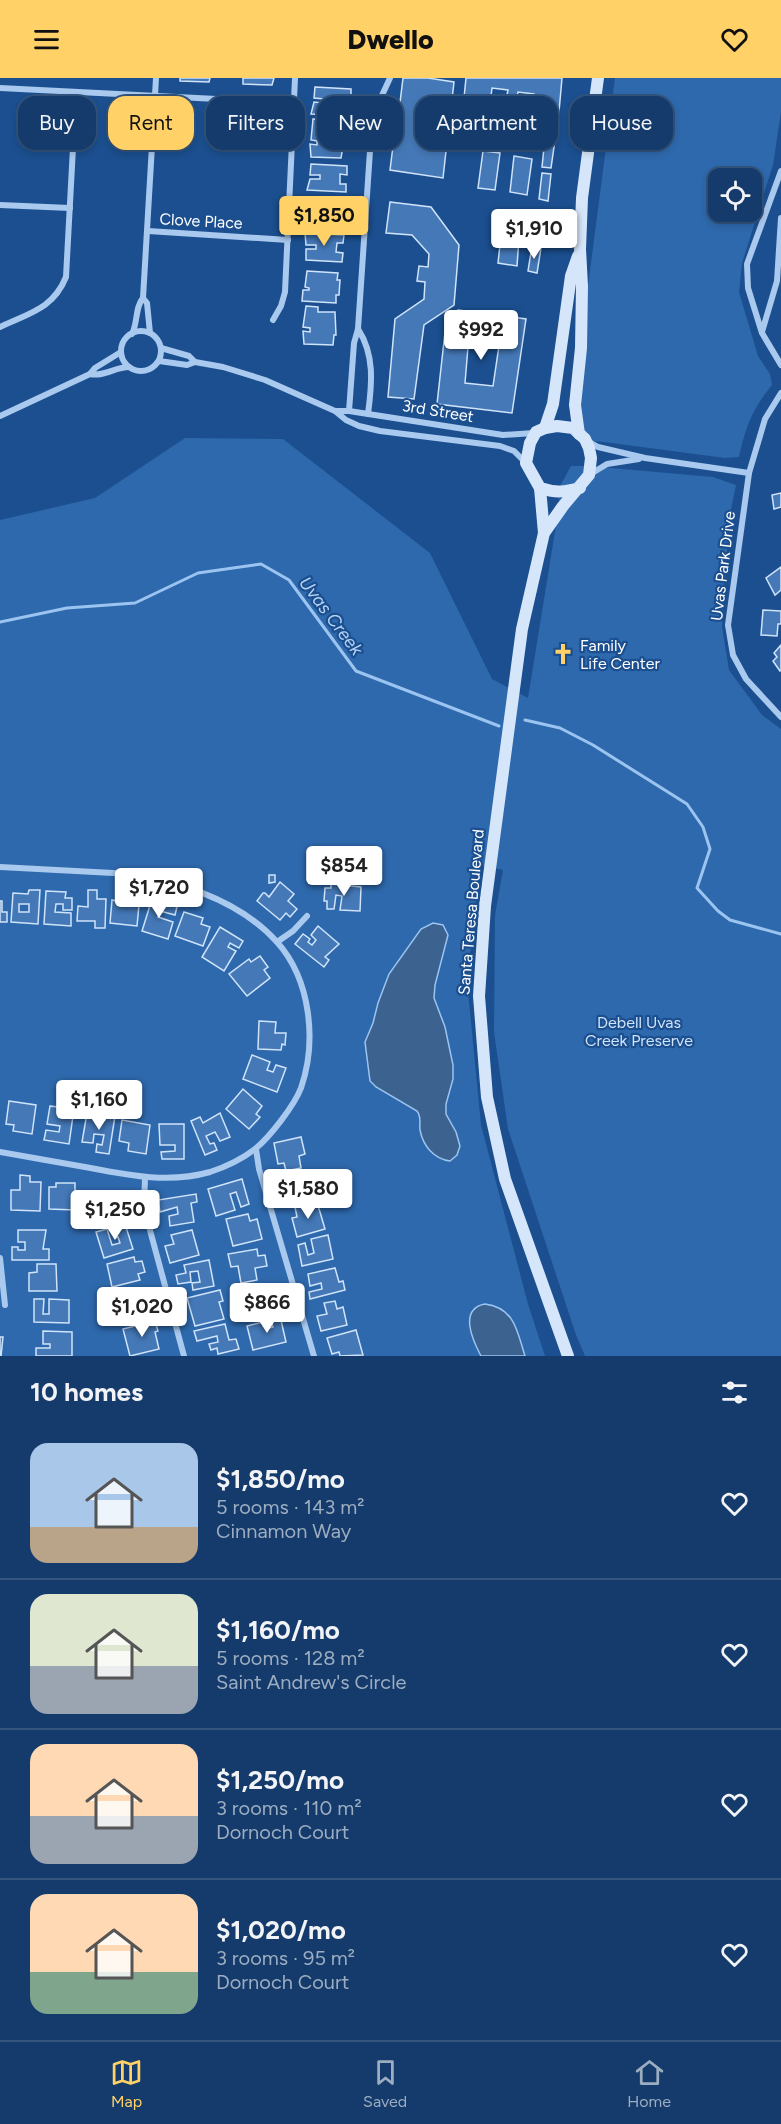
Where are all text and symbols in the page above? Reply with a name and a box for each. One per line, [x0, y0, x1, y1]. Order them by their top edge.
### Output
icon: menu [30, 23, 63, 56]
text: Dwello [347, 23, 434, 56]
icon: heart [718, 23, 751, 56]
chip: Buy [18, 96, 96, 150]
chip: Rent [108, 96, 194, 150]
chip: Filters [206, 96, 305, 150]
chip: New [317, 96, 403, 150]
chip: Apartment [415, 96, 558, 150]
chip: House [570, 96, 673, 150]
map controls [708, 168, 762, 222]
button: locate [708, 168, 762, 222]
pin: $1,850 [275, 196, 373, 247]
text: $1,850 [293, 203, 355, 227]
street label: Clove Place [159, 209, 243, 233]
pin: $1,910 [485, 209, 583, 260]
text: $1,910 [505, 216, 563, 240]
pin: $992 [445, 310, 517, 361]
text: $992 [458, 317, 504, 341]
street label: 3rd Street [401, 396, 475, 426]
street label: Uvas Park Drive [707, 510, 739, 622]
water label: Uvas Creek [294, 572, 369, 661]
place label: Family Life Center [580, 636, 661, 673]
church icon: Family Life Center [551, 642, 575, 666]
street label: Santa Teresa Boulevard [454, 828, 488, 996]
pin: $854 [308, 846, 380, 897]
text: $854 [320, 853, 368, 877]
pin: $1,720 [110, 868, 208, 919]
text: $1,720 [129, 875, 189, 899]
park label: Debell Uvas Creek Preserve [585, 1013, 693, 1050]
pin: $1,160 [50, 1080, 148, 1131]
text: $1,160 [70, 1087, 128, 1111]
pin: $1,580 [259, 1169, 357, 1220]
text: $1,580 [277, 1176, 339, 1200]
pin: $1,250 [66, 1190, 164, 1241]
text: $1,250 [85, 1197, 145, 1221]
pin: $866 [231, 1283, 303, 1334]
pin: $1,020 [93, 1287, 191, 1338]
text: $866 [244, 1290, 290, 1314]
text: $1,020 [111, 1294, 173, 1318]
text: 10 homes [30, 1376, 143, 1408]
icon: filters [718, 1376, 751, 1409]
text: $1,850/mo [216, 1463, 345, 1495]
icon: home [78, 1467, 150, 1539]
icon: heart [718, 1487, 751, 1520]
text: 5 rooms · 143 m² [216, 1495, 364, 1519]
text: Cinnamon Way [216, 1519, 351, 1543]
text: $1,160/mo [216, 1614, 340, 1646]
icon: home [78, 1618, 150, 1690]
icon: heart [718, 1638, 751, 1671]
text: 5 rooms · 128 m² [216, 1646, 365, 1670]
text: Saint Andrew's Circle [216, 1670, 407, 1694]
text: $1,250/mo [216, 1764, 344, 1796]
icon: home [78, 1768, 150, 1840]
icon: heart [718, 1788, 751, 1821]
text: 3 rooms · 110 m² [216, 1796, 362, 1820]
text: Dornoch Court [216, 1820, 349, 1844]
text: $1,020/mo [216, 1914, 346, 1946]
icon: home [78, 1918, 150, 1990]
icon: heart [718, 1938, 751, 1971]
text: 3 rooms · 95 m² [216, 1946, 355, 1970]
text: Dornoch Court [216, 1970, 349, 1994]
tab: Map [110, 2056, 143, 2111]
tab: Saved [363, 2056, 407, 2111]
tab: Home [627, 2056, 671, 2111]

